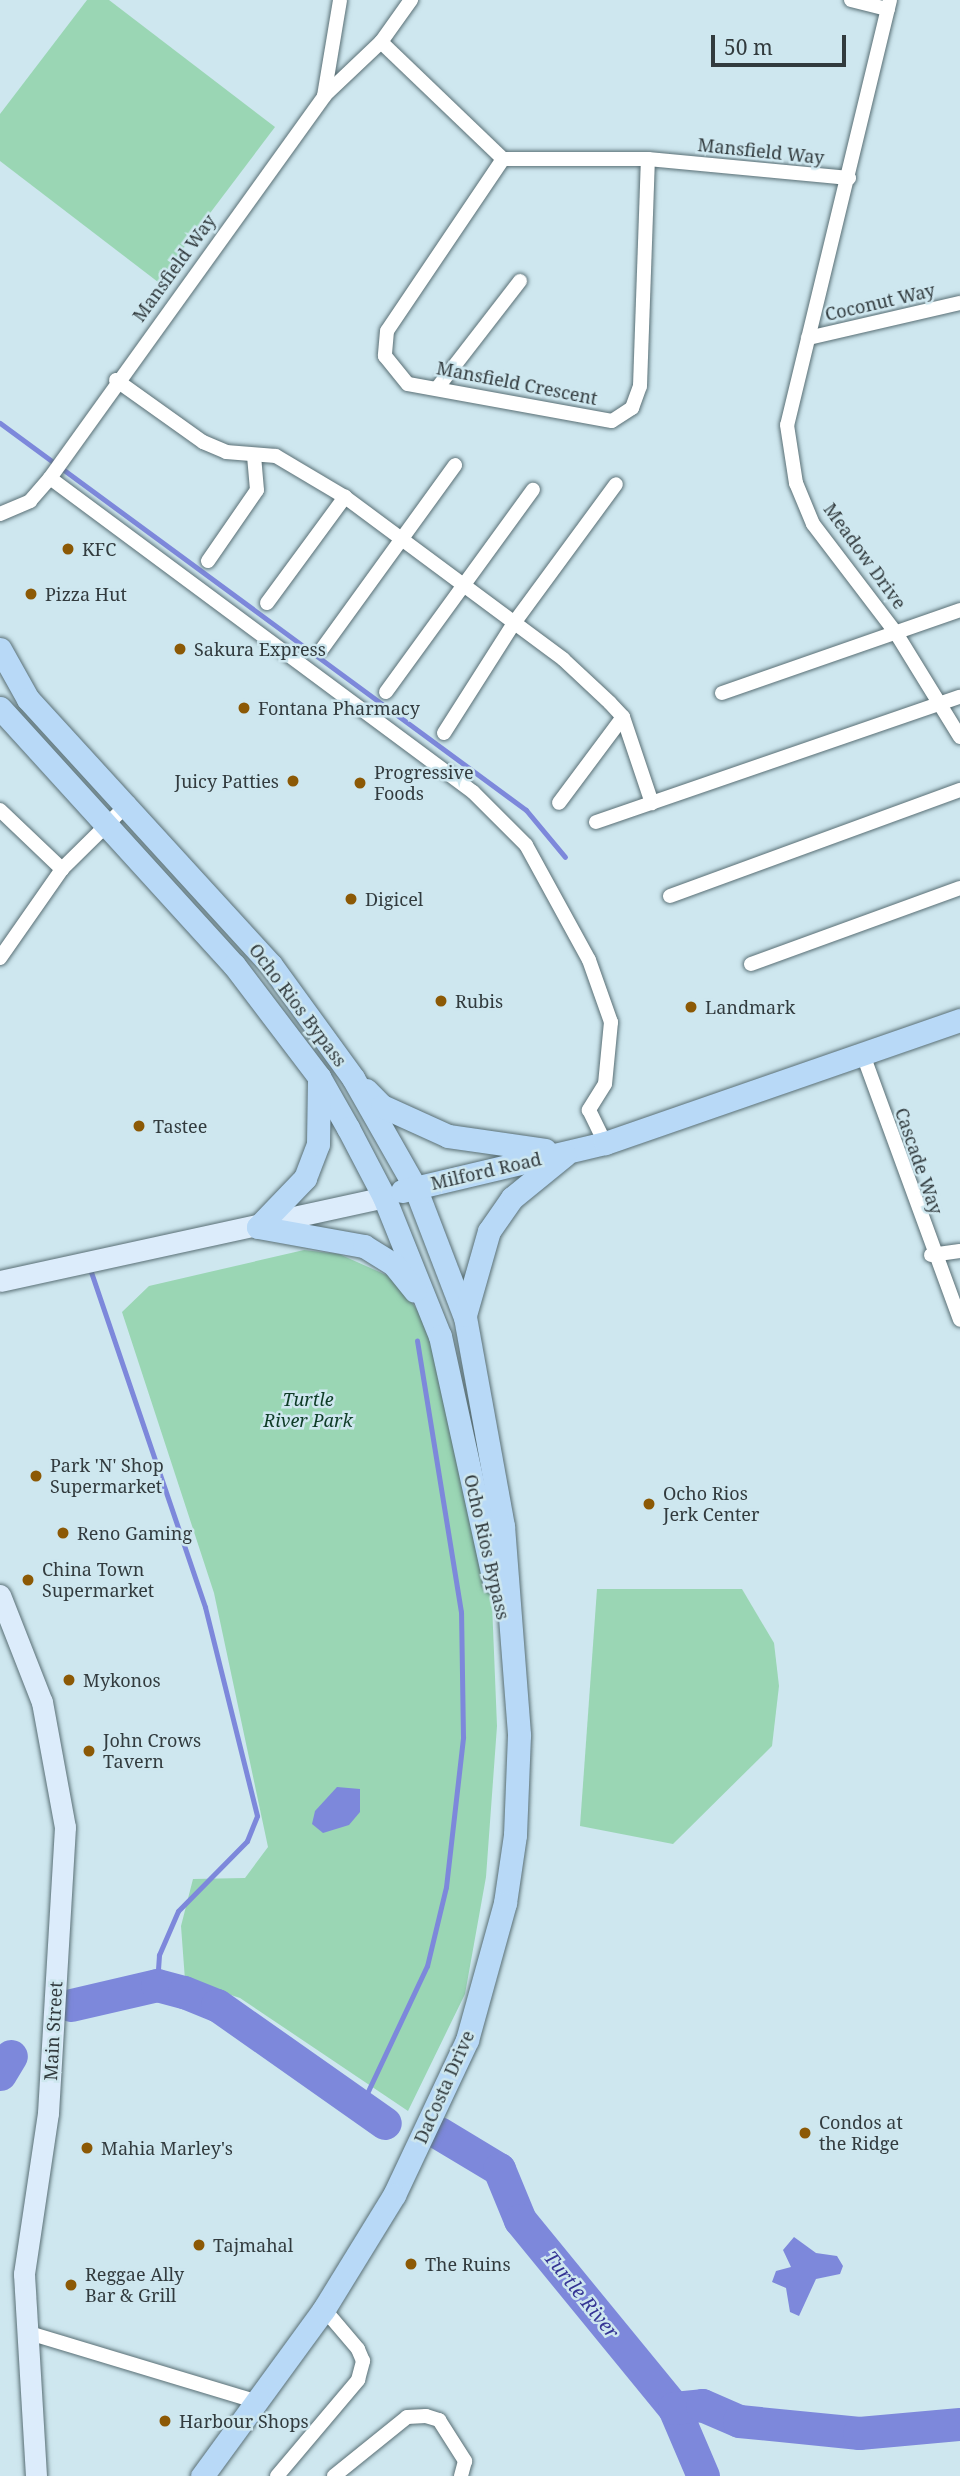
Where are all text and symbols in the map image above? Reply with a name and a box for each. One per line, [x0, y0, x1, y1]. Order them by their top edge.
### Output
scale bar [715, 21, 850, 65]
text: 50 m [724, 33, 773, 61]
street label: Mansfield Way [697, 134, 825, 168]
street label: Mansfield Way [128, 210, 220, 326]
street label: Coconut Way [823, 279, 937, 325]
street label: Mansfield Crescent [435, 357, 599, 409]
street label: Meadow Drive [819, 499, 911, 613]
place label: KFC [82, 538, 116, 560]
marker: KFC [60, 541, 76, 557]
place label: Pizza Hut [45, 583, 127, 605]
marker: Pizza Hut [23, 586, 39, 602]
place label: Sakura Express [194, 638, 326, 660]
marker: Sakura Express [172, 641, 188, 657]
place label: Fontana Pharmacy [258, 697, 420, 719]
marker: Fontana Pharmacy [236, 700, 252, 716]
place label: Progressive Foods [374, 762, 474, 804]
place label: Juicy Patties [174, 770, 279, 792]
marker: Juicy Patties [285, 773, 301, 789]
marker: Progressive Foods [352, 775, 368, 791]
place label: Digicel [365, 888, 423, 910]
marker: Digicel [343, 891, 359, 907]
street label: Ocho Rios Bypass [245, 939, 351, 1071]
place label: Rubis [455, 990, 503, 1012]
marker: Rubis [433, 993, 449, 1009]
place label: Landmark [705, 996, 795, 1018]
marker: Landmark [683, 999, 699, 1015]
street label: Cascade Way [891, 1105, 947, 1217]
place label: Tastee [153, 1115, 207, 1137]
marker: Tastee [131, 1118, 147, 1134]
street label: Milford Road [429, 1148, 543, 1194]
park label: Turtle River Park [263, 1389, 353, 1432]
place label: Park 'N' Shop Supermarket [50, 1455, 164, 1498]
marker: Park 'N' Shop Supermarket [28, 1468, 44, 1484]
street label: Ocho Rios Bypass [460, 1472, 514, 1622]
place label: Ocho Rios Jerk Center [663, 1483, 759, 1526]
marker: Ocho Rios Jerk Center [641, 1496, 657, 1512]
place label: Reno Gaming [77, 1522, 192, 1544]
marker: Reno Gaming [55, 1525, 71, 1541]
place label: China Town Supermarket [42, 1559, 154, 1602]
marker: China Town Supermarket [20, 1572, 36, 1588]
place label: Mykonos [83, 1669, 161, 1691]
marker: Mykonos [61, 1672, 77, 1688]
place label: John Crows Tavern [103, 1730, 201, 1772]
marker: John Crows Tavern [81, 1743, 97, 1759]
street label: Main Street [40, 1981, 66, 2081]
street label: DaCosta Drive [409, 2027, 479, 2147]
place label: Condos at the Ridge [819, 2112, 903, 2154]
marker: Condos at the Ridge [797, 2125, 813, 2141]
place label: Mahia Marley's [101, 2137, 233, 2159]
marker: Mahia Marley's [79, 2140, 95, 2156]
place label: Tajmahal [213, 2234, 293, 2256]
marker: Tajmahal [191, 2237, 207, 2253]
water label: Turtle River [539, 2247, 623, 2343]
place label: The Ruins [425, 2253, 510, 2275]
marker: The Ruins [403, 2256, 419, 2272]
place label: Reggae Ally Bar & Grill [85, 2264, 184, 2306]
marker: Reggae Ally Bar & Grill [63, 2277, 79, 2293]
place label: Harbour Shops [179, 2410, 309, 2432]
marker: Harbour Shops [157, 2413, 173, 2429]

